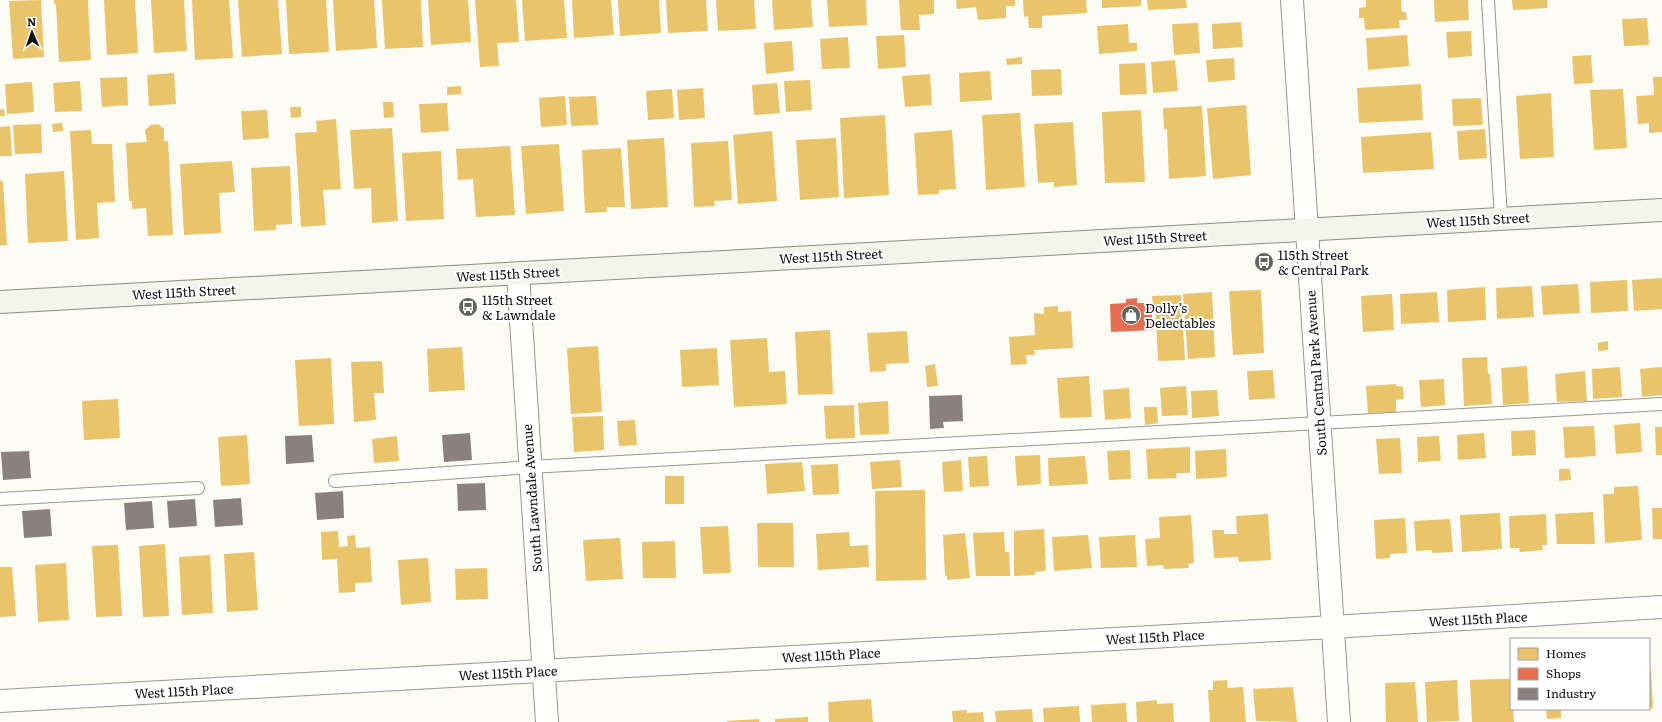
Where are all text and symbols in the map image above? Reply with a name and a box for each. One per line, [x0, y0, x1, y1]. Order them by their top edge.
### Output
north arrow [12, 12, 52, 52]
text: N [27, 13, 37, 29]
street label: West 115th Street [1426, 207, 1531, 232]
street label: West 115th Street [1103, 225, 1208, 250]
street label: West 115th Street [779, 243, 884, 268]
place label: 115th Street & Central Park [1278, 245, 1370, 279]
bus stop icon: 115th Street & Central Park [1253, 251, 1275, 273]
street label: West 115th Street [456, 261, 561, 286]
street label: West 115th Street [132, 279, 237, 304]
place label: 115th Street & Lawndale [482, 290, 556, 324]
street label: South Central Park Avenue [1300, 290, 1331, 456]
bus stop icon: 115th Street & Lawndale [457, 296, 479, 318]
place label: Dolly’s Delectables [1145, 298, 1215, 332]
shop icon: Dolly’s Delectables [1120, 304, 1142, 326]
street label: South Lawndale Avenue [517, 423, 546, 573]
street label: West 115th Place [1428, 606, 1528, 631]
street label: West 115th Place [1105, 624, 1205, 649]
legend [1510, 638, 1650, 710]
street label: West 115th Place [781, 642, 881, 667]
text: Homes [1546, 644, 1586, 662]
street label: West 115th Place [458, 660, 558, 685]
text: Shops [1546, 664, 1581, 682]
street label: West 115th Place [134, 678, 234, 703]
text: Industry [1546, 684, 1596, 702]

